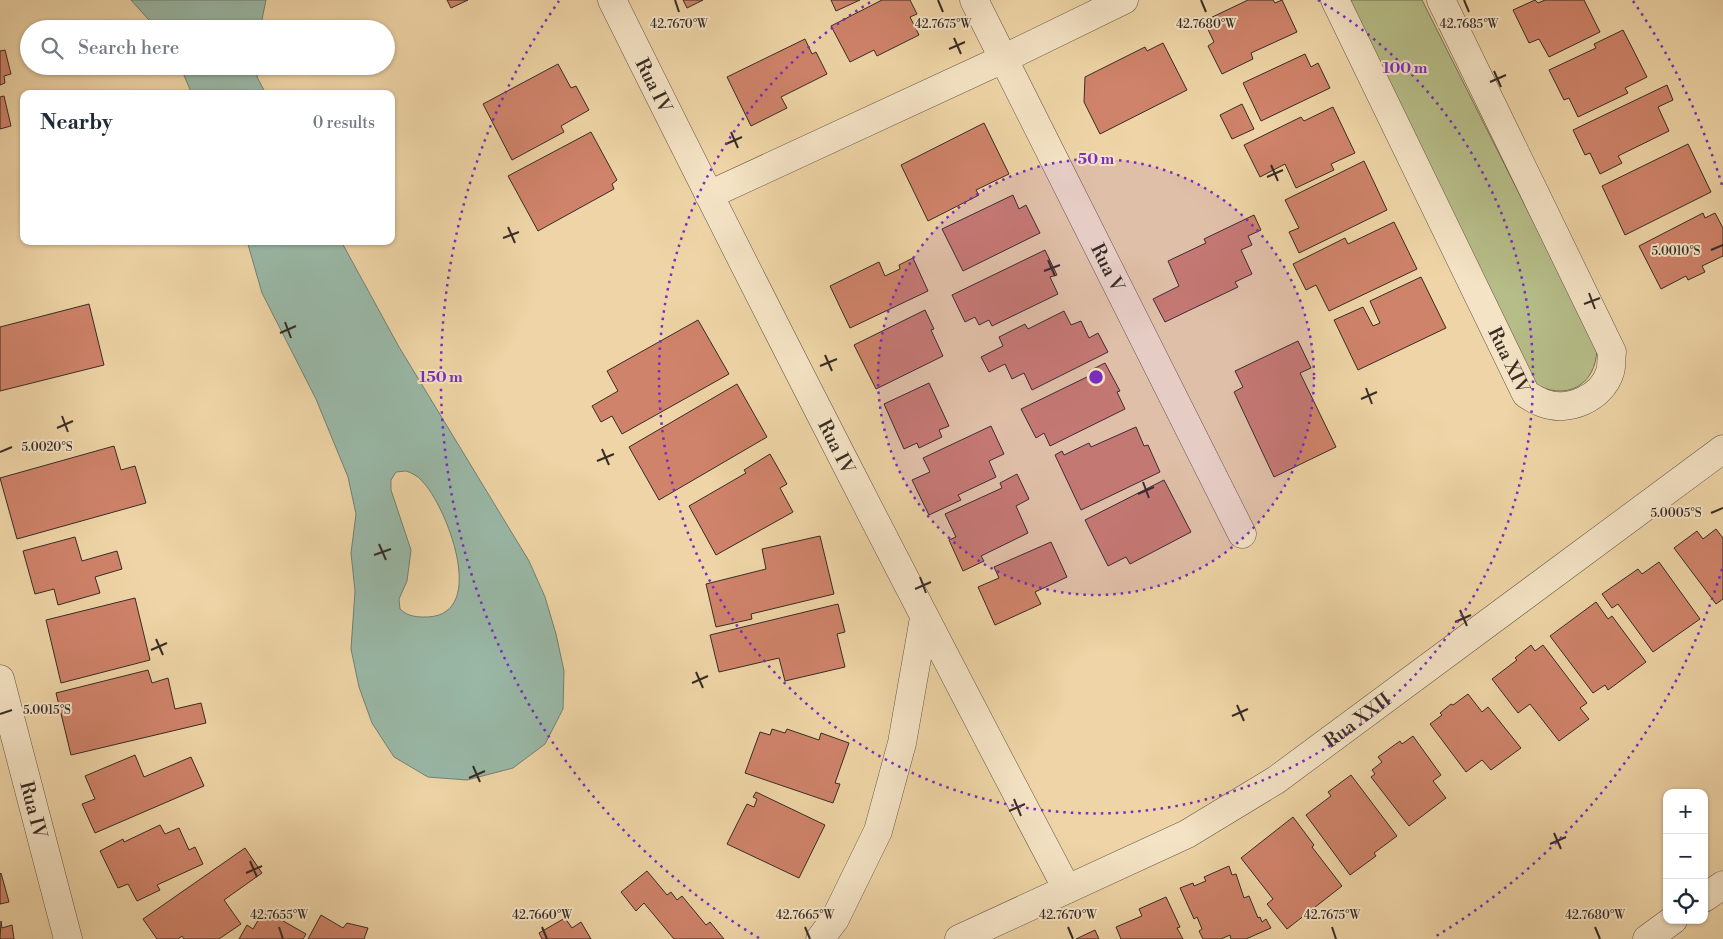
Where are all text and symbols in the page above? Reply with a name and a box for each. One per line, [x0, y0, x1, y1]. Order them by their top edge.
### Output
text: 42.7670°W [650, 17, 709, 32]
text: 42.7675°W [915, 17, 972, 32]
text: 42.7680°W [1176, 17, 1237, 32]
text: 42.7685°W [1440, 17, 1500, 32]
search box [20, 20, 395, 75]
icon: search [38, 34, 66, 62]
text: Search here [78, 36, 179, 60]
street label: Rua IV [630, 54, 677, 117]
text: 100 m [1383, 59, 1428, 78]
text: Nearby [40, 110, 113, 136]
text: 0 results [313, 113, 375, 133]
text: 50 m [1078, 150, 1114, 169]
street label: Rua V [1085, 239, 1130, 296]
text: 5.0010°S [1652, 244, 1701, 259]
street label: Rua XIV [1482, 323, 1535, 398]
text: 150 m [419, 368, 463, 387]
centre of rings [1087, 368, 1105, 386]
street label: Rua IV [812, 416, 860, 479]
text: 5.0020°S [21, 440, 73, 455]
text: 5.0005°S [1650, 506, 1702, 521]
street label: Rua XXII [1319, 688, 1396, 753]
text: 5.0015°S [23, 703, 71, 718]
street label: Rua IV [14, 779, 52, 842]
map controls [1663, 789, 1708, 924]
button: + [1663, 789, 1708, 834]
button: − [1663, 834, 1708, 879]
button: locate [1663, 879, 1708, 924]
text: 42.7655°W [250, 908, 309, 923]
text: 42.7660°W [512, 908, 573, 923]
text: 42.7665°W [776, 908, 835, 923]
text: 42.7670°W [1039, 908, 1098, 923]
text: 42.7675°W [1304, 908, 1361, 923]
text: 42.7680°W [1565, 908, 1626, 923]

